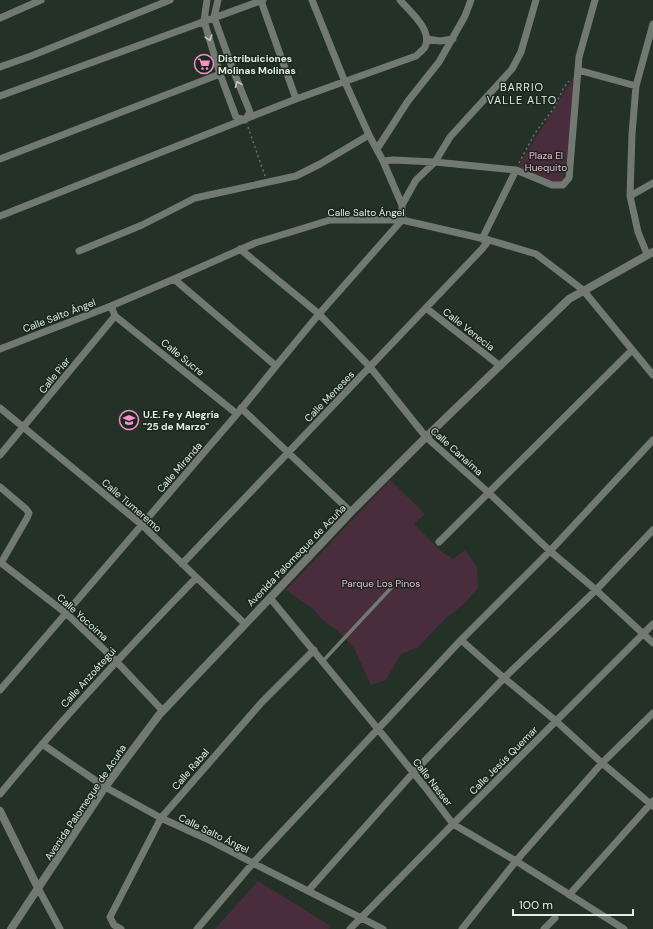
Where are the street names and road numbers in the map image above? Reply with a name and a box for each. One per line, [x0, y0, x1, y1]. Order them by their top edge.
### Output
street label: Calle Salto Ángel [328, 206, 404, 219]
street label: Calle Salto Ángel [21, 296, 97, 335]
street label: Calle Venecia [440, 305, 497, 354]
street label: Calle Sucre [158, 336, 207, 379]
street label: Calle Piar [36, 354, 73, 396]
street label: Calle Meneses [302, 368, 357, 425]
street label: Calle Canaima [428, 424, 486, 478]
street label: Calle Miranda [154, 439, 205, 495]
street label: Calle Tumeremo [99, 476, 164, 535]
street label: Avenida Palomeque de Acuña [244, 502, 349, 609]
street label: Calle Yocoima [54, 591, 111, 644]
street label: Calle Anzoátegui [58, 644, 119, 710]
street label: Calle Jesús Quemar [466, 723, 541, 797]
street label: Avenida Palomeque de Acuña [42, 742, 129, 863]
street label: Calle Rabal [169, 746, 212, 793]
street label: Calle Nasser [410, 756, 456, 809]
street label: Calle Salto Ángel [176, 811, 251, 856]

